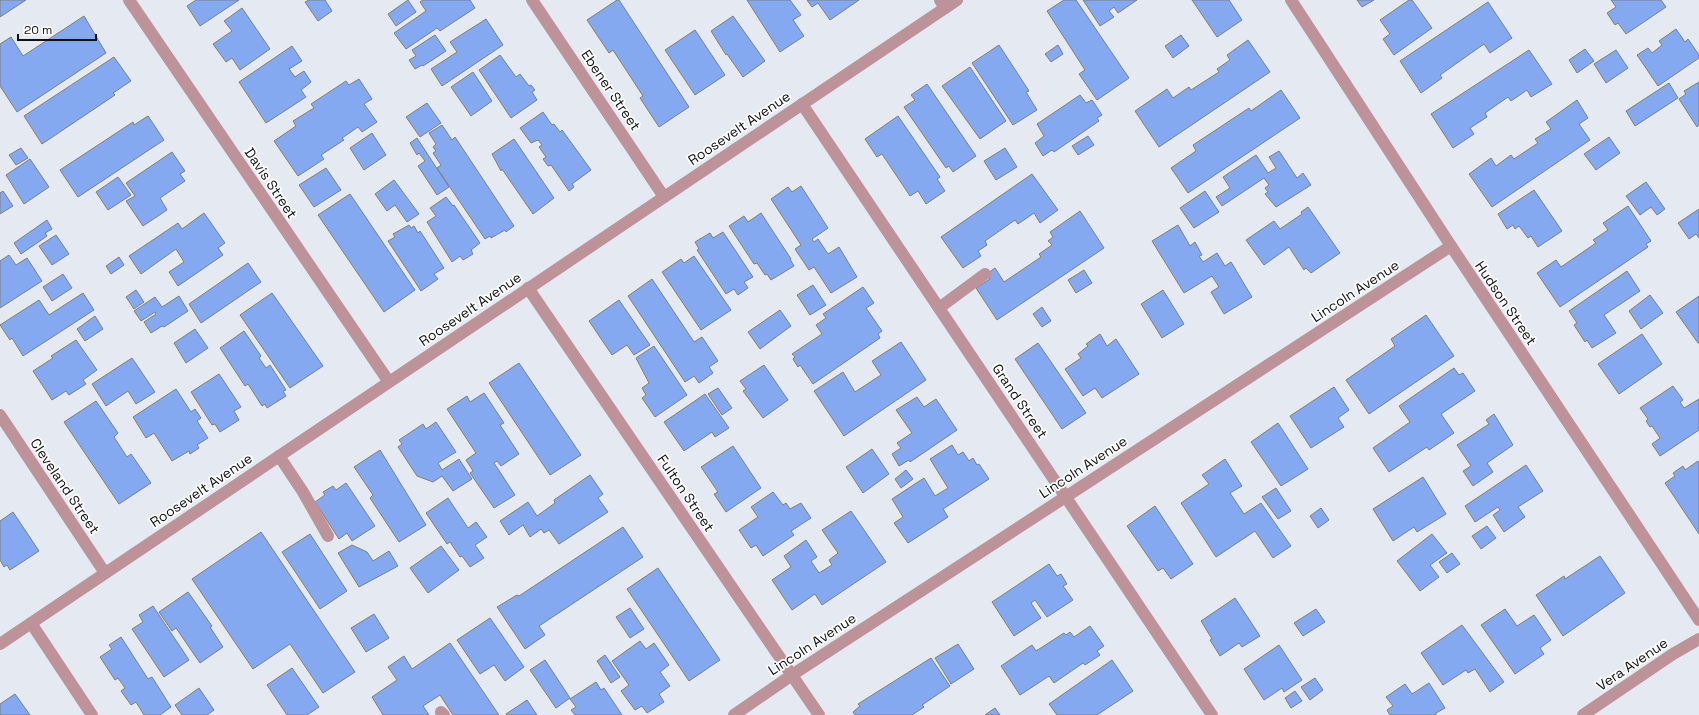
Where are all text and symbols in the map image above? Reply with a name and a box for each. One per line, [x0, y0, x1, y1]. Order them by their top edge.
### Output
scale bar [18, 16, 96, 42]
text: 20 m [24, 22, 52, 38]
street label: Ebener Street [577, 46, 645, 134]
street label: Roosevelt Avenue [684, 87, 794, 169]
street label: Davis Street [241, 144, 301, 222]
street label: Lincoln Avenue [1308, 256, 1402, 326]
street label: Hudson Street [1471, 257, 1541, 349]
street label: Roosevelt Avenue [415, 268, 525, 350]
street label: Grand Street [988, 360, 1052, 442]
street label: Lincoln Avenue [1036, 432, 1130, 502]
street label: Cleveland Street [26, 435, 104, 537]
street label: Roosevelt Avenue [146, 449, 256, 531]
street label: Fulton Street [654, 451, 718, 535]
street label: Lincoln Avenue [765, 609, 859, 679]
street label: Vera Avenue [1593, 634, 1671, 694]

